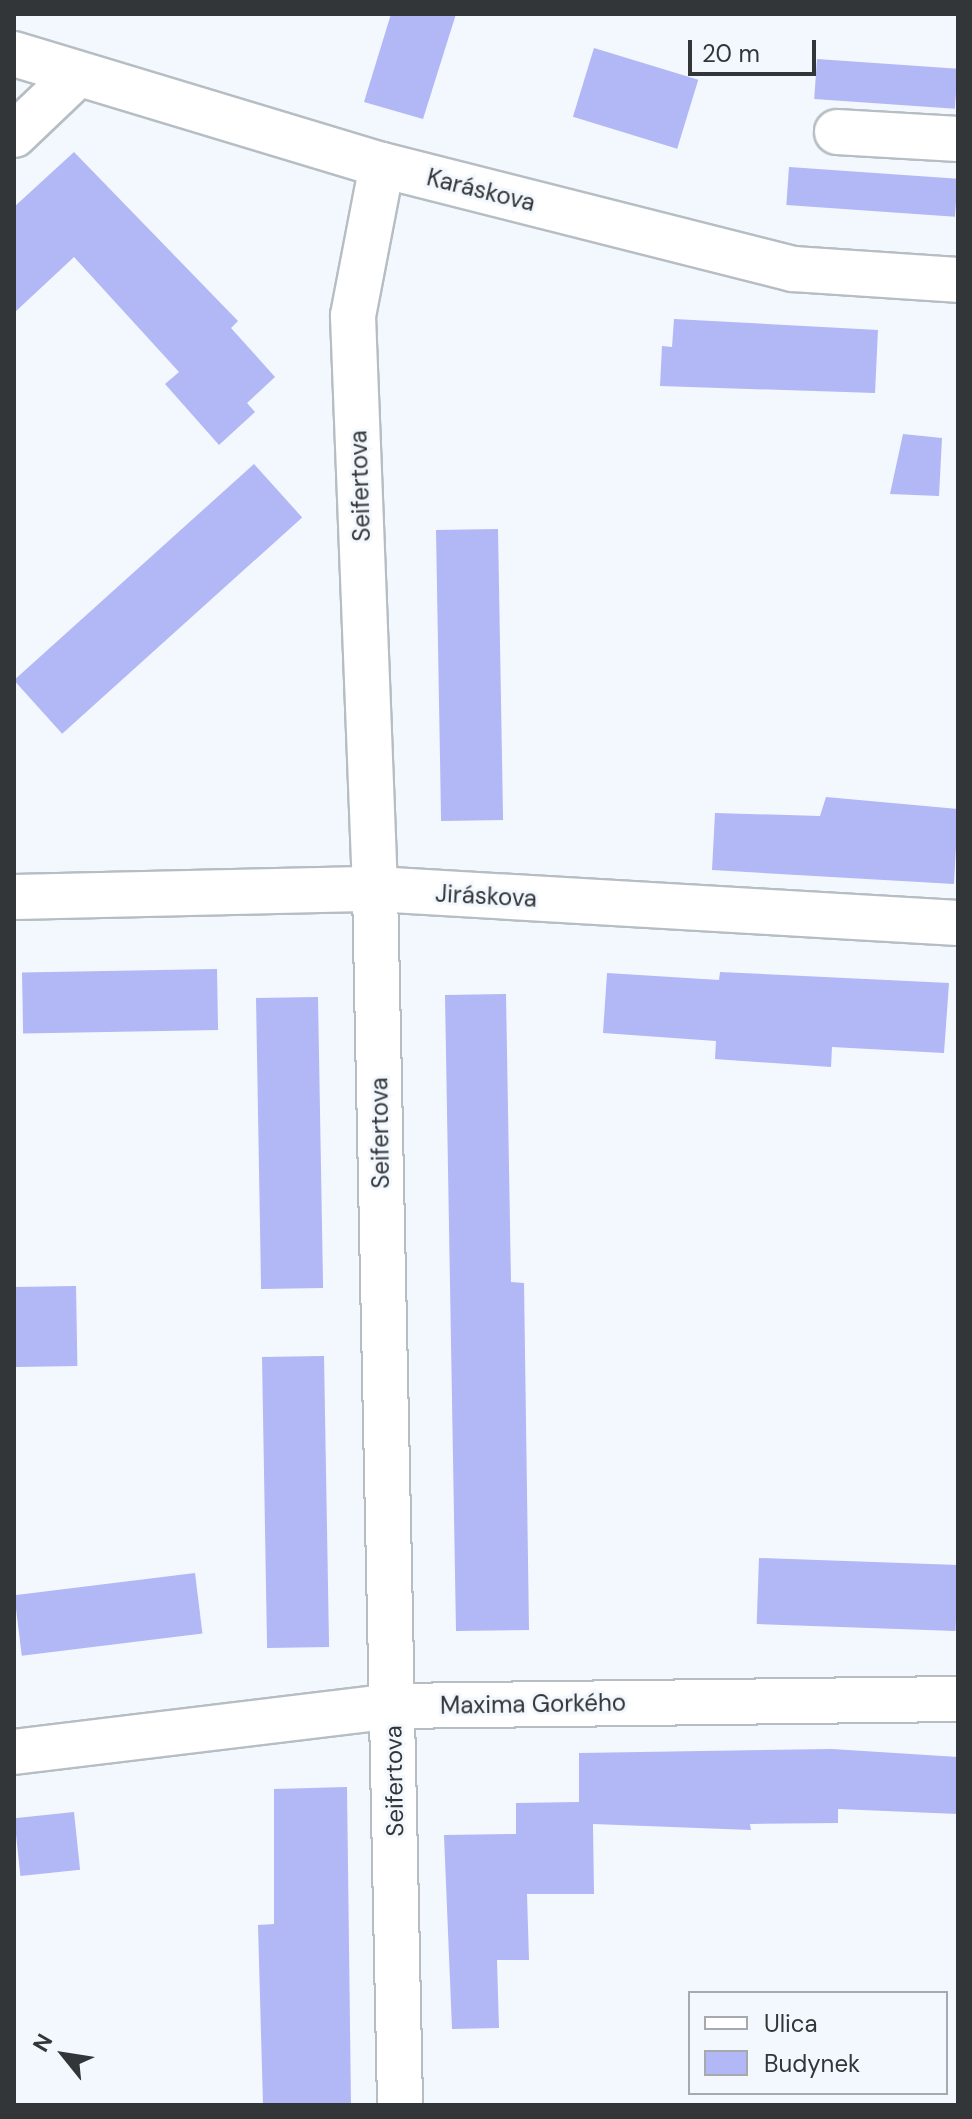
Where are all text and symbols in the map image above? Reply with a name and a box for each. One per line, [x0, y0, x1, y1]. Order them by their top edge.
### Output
scale bar [692, 24, 820, 74]
text: 20 m [702, 38, 760, 69]
street label: Karáskova [424, 163, 538, 217]
street label: Seifertova [344, 430, 376, 542]
street label: Jiráskova [434, 879, 538, 913]
street label: Seifertova [365, 1077, 395, 1189]
street label: Maxima Gorkého [440, 1688, 626, 1720]
street label: Seifertova [379, 1725, 409, 1837]
legend [688, 1991, 948, 2095]
text: Ulica [764, 2008, 818, 2039]
north arrow [24, 2015, 104, 2095]
text: N [26, 2029, 59, 2057]
text: Budynek [764, 2048, 860, 2079]

